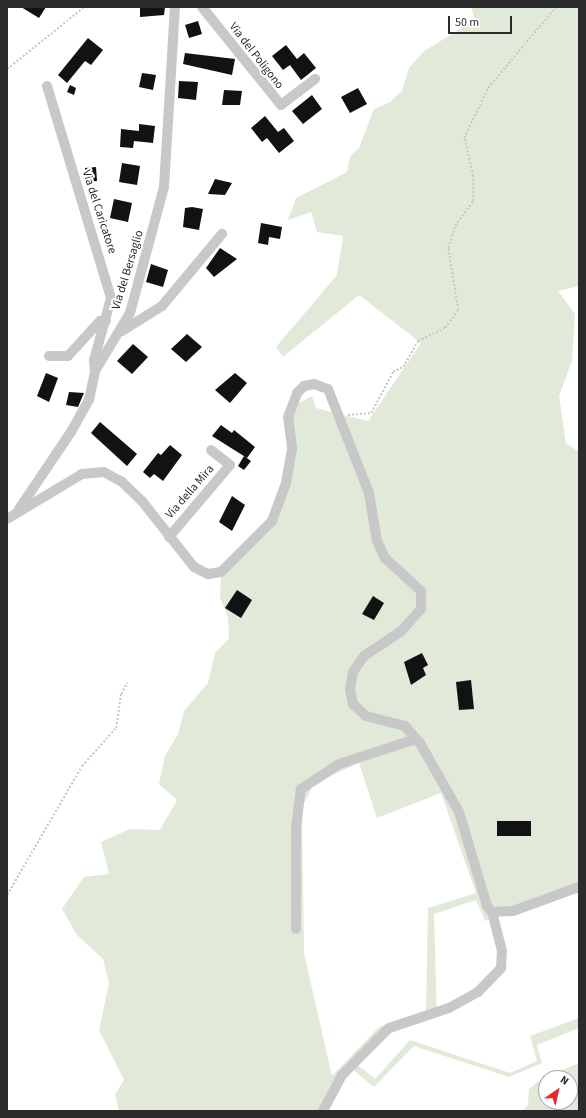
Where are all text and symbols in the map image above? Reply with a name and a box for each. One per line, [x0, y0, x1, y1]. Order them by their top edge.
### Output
scale bar [450, 8, 514, 34]
text: 50 m [455, 14, 479, 31]
street label: Via del Poligono [226, 20, 286, 92]
street label: Via del Caricatore [79, 168, 119, 256]
street label: Via del Bersaglio [109, 228, 147, 312]
street label: Via della Mira [163, 462, 217, 522]
north arrow [538, 1070, 578, 1110]
text: N [557, 1072, 572, 1089]

